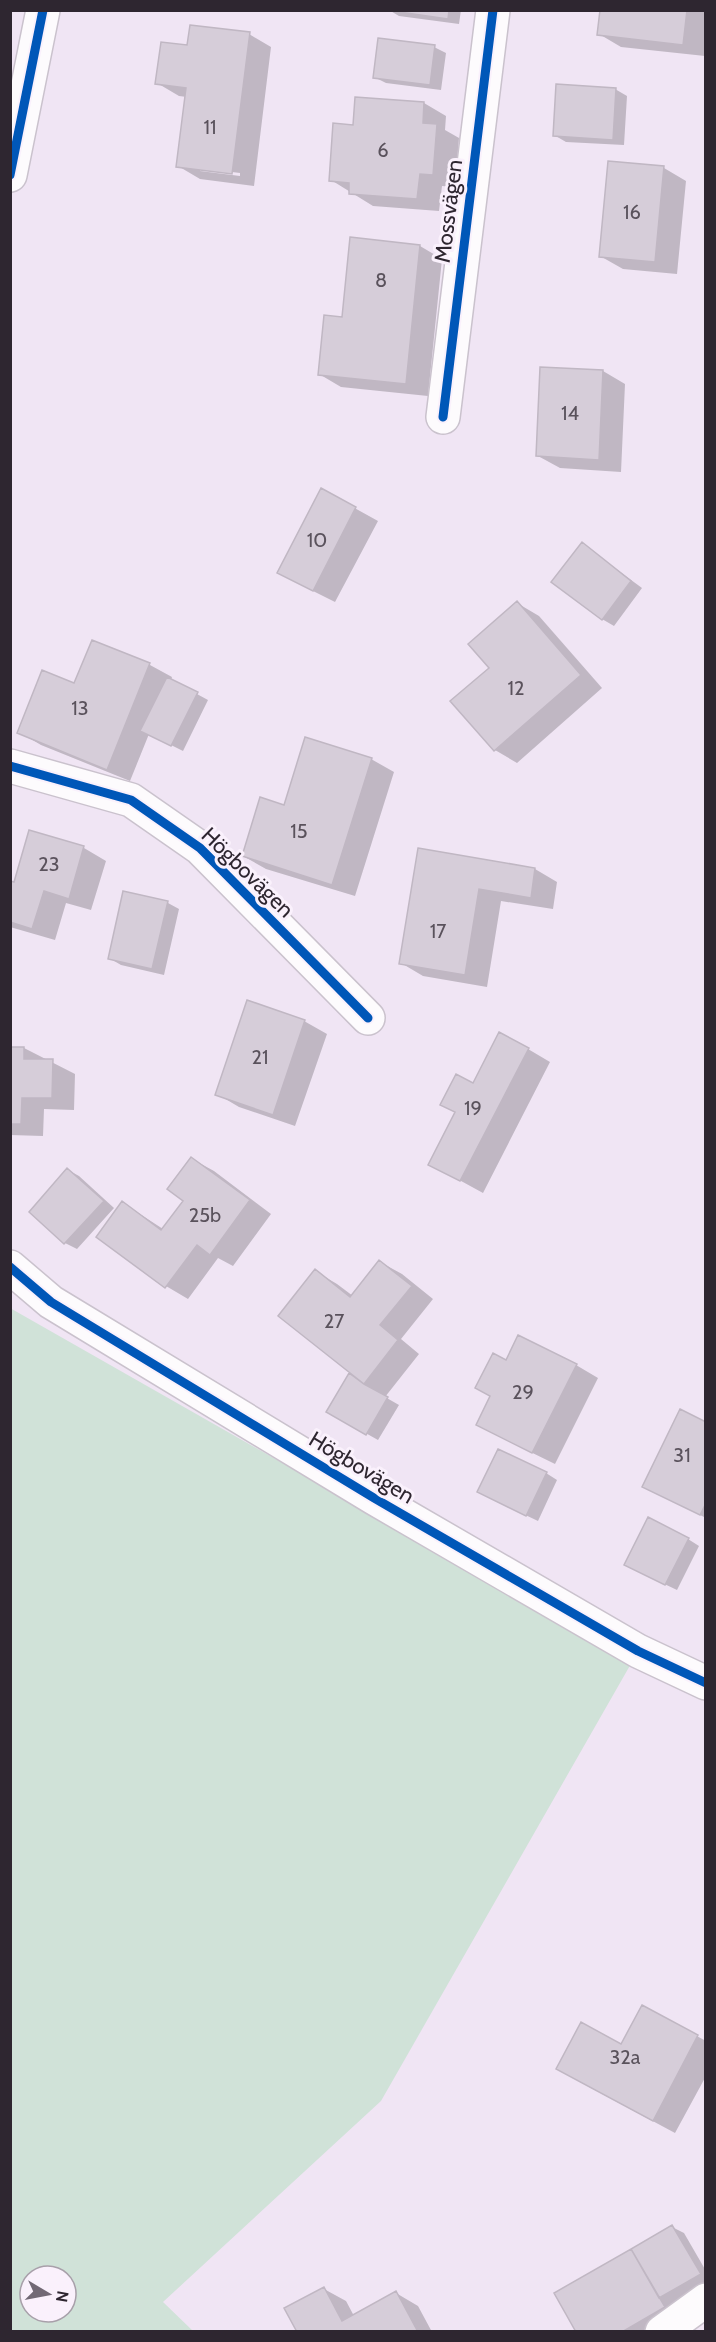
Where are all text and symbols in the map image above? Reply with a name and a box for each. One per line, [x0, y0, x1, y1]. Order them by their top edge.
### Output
house number: 11 [203, 115, 217, 139]
house number: 6 [377, 138, 389, 162]
street label: Mossvägen [429, 158, 468, 264]
house number: 16 [623, 200, 641, 224]
house number: 8 [375, 268, 387, 292]
house number: 14 [561, 401, 579, 425]
house number: 10 [307, 528, 327, 552]
house number: 12 [508, 676, 525, 700]
house number: 13 [71, 696, 89, 720]
house number: 15 [290, 819, 308, 843]
street label: Högbovägen [196, 822, 300, 923]
house number: 23 [38, 852, 60, 876]
house number: 17 [430, 919, 446, 943]
house number: 21 [252, 1045, 269, 1069]
house number: 19 [464, 1096, 482, 1120]
house number: 25b [189, 1203, 221, 1227]
house number: 27 [324, 1309, 344, 1333]
house number: 29 [512, 1380, 534, 1404]
street label: Högbovägen [304, 1425, 419, 1509]
house number: 31 [673, 1443, 691, 1467]
house number: 32a [610, 2045, 641, 2069]
north arrow [18, 2264, 78, 2324]
text: N [52, 2289, 73, 2304]

